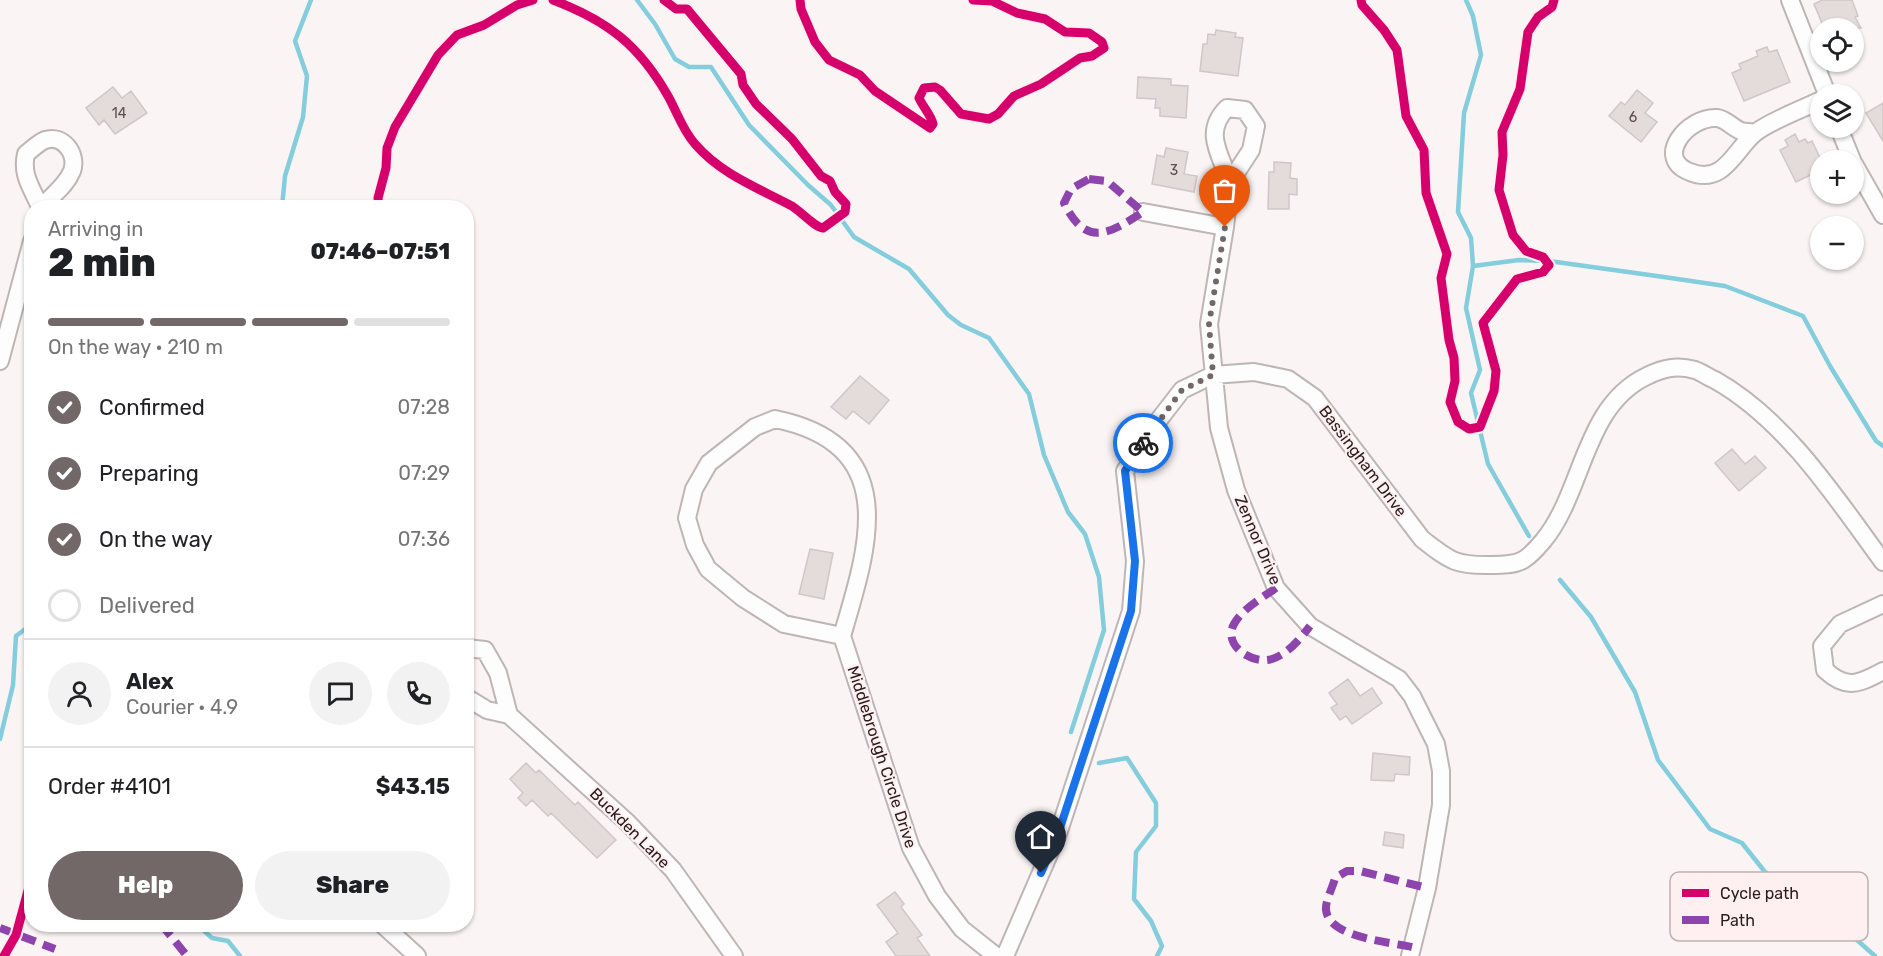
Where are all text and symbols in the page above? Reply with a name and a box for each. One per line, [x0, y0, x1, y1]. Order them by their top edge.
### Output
map controls [1810, 18, 1864, 270]
button: locate [1810, 18, 1864, 72]
button: layers [1810, 84, 1864, 138]
house number: 14 [112, 105, 127, 122]
house number: 6 [1629, 109, 1637, 126]
button: + [1810, 150, 1864, 204]
house number: 3 [1170, 162, 1178, 179]
pin [1199, 165, 1250, 227]
icon: bag [1208, 174, 1241, 207]
button: − [1810, 216, 1864, 270]
text: Arriving in [48, 217, 143, 241]
text: 07:46–07:51 [310, 238, 450, 265]
text: 2 min [48, 240, 156, 286]
text: On the way · 210 m [48, 335, 223, 359]
icon: check [48, 391, 81, 424]
text: Confirmed [99, 394, 205, 421]
text: 07:28 [397, 395, 450, 419]
street label: Bassingham Drive [1315, 402, 1411, 520]
courier [1113, 413, 1173, 473]
icon: bike [1127, 427, 1160, 460]
icon: check [48, 457, 81, 490]
text: Preparing [99, 460, 199, 487]
text: 07:29 [398, 461, 450, 485]
street label: Zennor Drive [1231, 493, 1285, 587]
icon: check [48, 523, 81, 556]
text: On the way [99, 526, 213, 553]
text: 07:36 [398, 527, 450, 551]
text: Delivered [99, 592, 195, 619]
button: person [48, 662, 111, 725]
button: chat [309, 662, 372, 725]
button: phone [387, 662, 450, 725]
street label: Middlebrough Circle Drive [844, 663, 920, 851]
text: Alex [126, 668, 174, 695]
text: Courier · 4.9 [126, 695, 238, 719]
text: Order #4101 [48, 773, 171, 800]
text: $43.15 [376, 773, 450, 800]
street label: Buckden Lane [586, 784, 674, 872]
pin [1015, 811, 1066, 873]
icon: home [1024, 820, 1057, 853]
button: Help [48, 851, 243, 920]
button: Share [255, 851, 450, 920]
legend [1670, 872, 1868, 941]
text: Cycle path [1720, 884, 1799, 903]
text: Path [1720, 911, 1755, 930]

